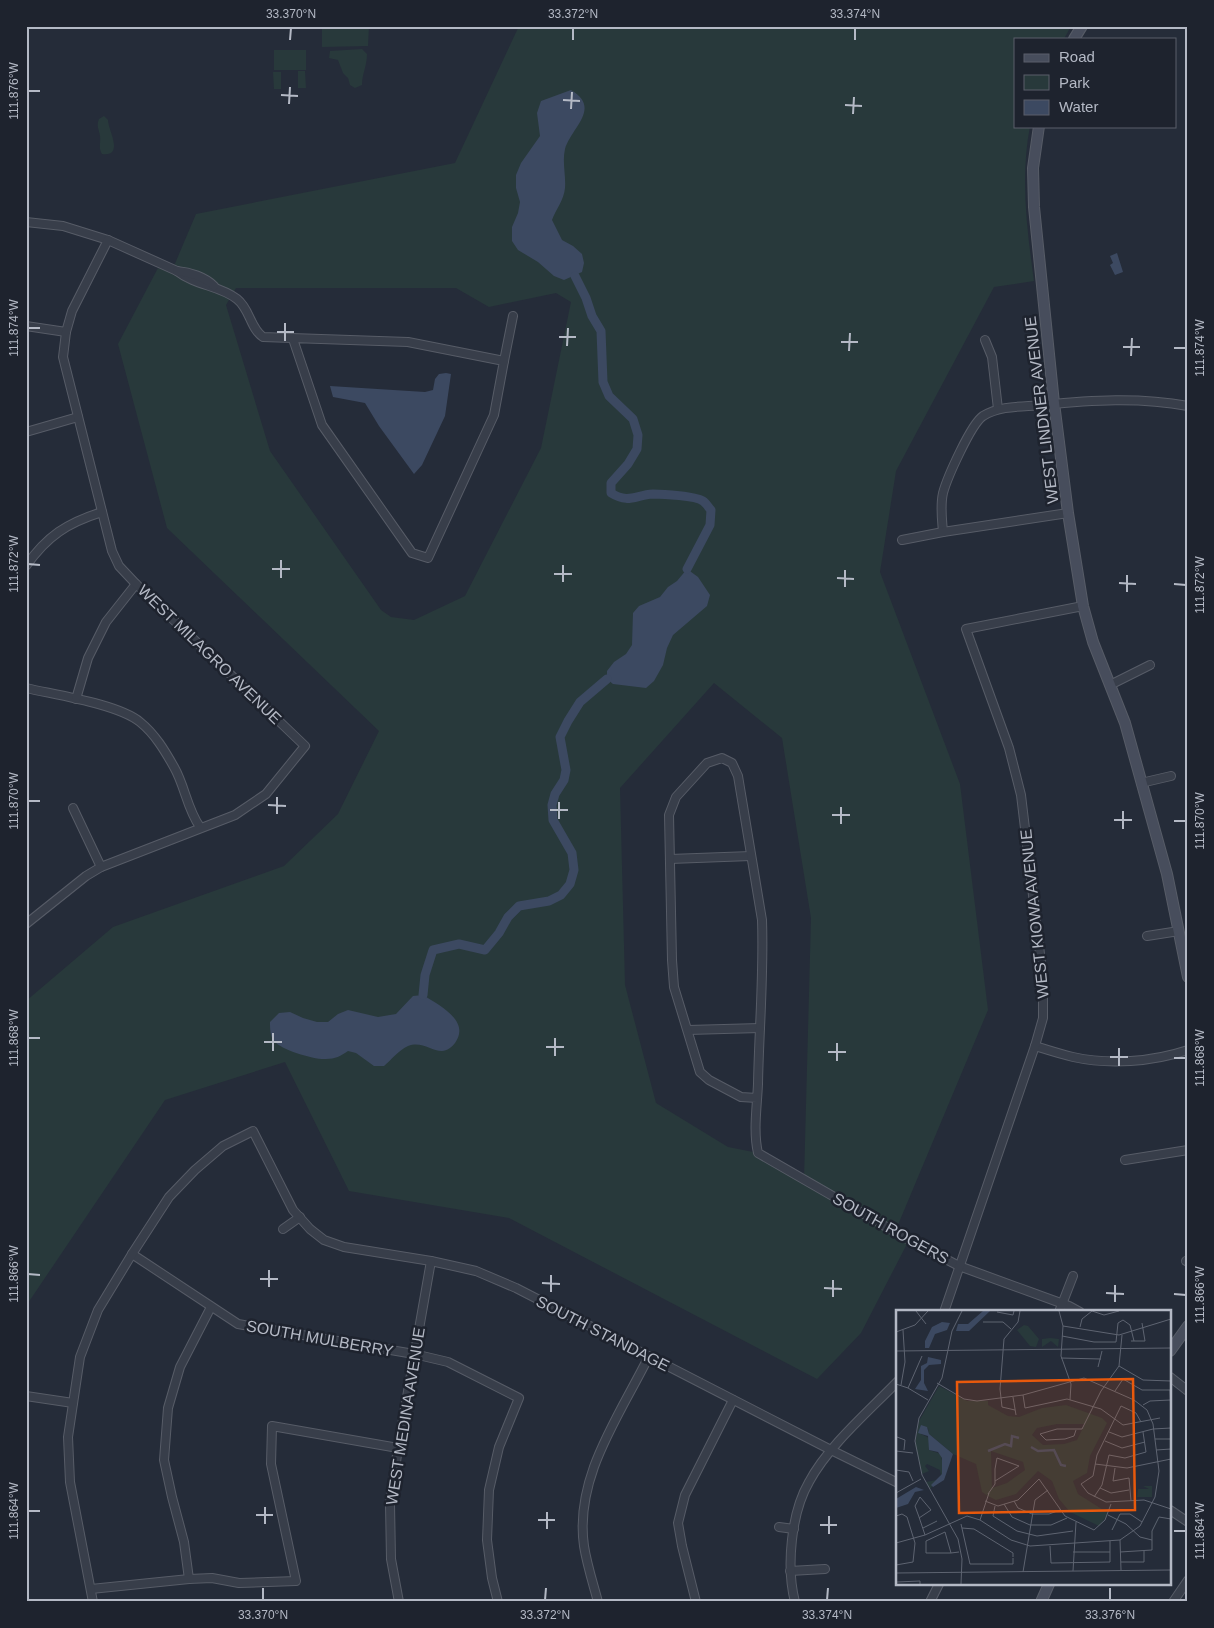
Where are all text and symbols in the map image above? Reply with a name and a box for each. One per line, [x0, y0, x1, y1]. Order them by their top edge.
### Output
text: 33.370°N [266, 7, 316, 21]
text: 33.372°N [548, 7, 598, 21]
text: 33.374°N [830, 7, 880, 21]
legend [1014, 38, 1176, 128]
text: Road [1059, 48, 1095, 65]
text: 111.876°W [7, 61, 21, 120]
text: Park [1059, 74, 1090, 91]
text: Water [1059, 98, 1098, 115]
text: 111.874°W [7, 298, 21, 357]
street label: WEST LINDNER AVENUE [1022, 315, 1061, 505]
text: 111.874°W [1193, 318, 1207, 377]
text: 111.872°W [7, 534, 21, 593]
text: 111.872°W [1193, 555, 1207, 614]
street label: WEST MILAGRO AVENUE [135, 581, 285, 727]
text: 111.870°W [7, 771, 21, 830]
text: 111.870°W [1193, 791, 1207, 850]
street label: WEST KIOWA AVENUE [1017, 828, 1052, 1000]
text: 111.868°W [7, 1008, 21, 1067]
text: 111.868°W [1193, 1028, 1207, 1087]
street label: SOUTH ROGERS [830, 1190, 952, 1267]
text: 111.866°W [7, 1244, 21, 1303]
text: 111.866°W [1193, 1265, 1207, 1324]
street label: SOUTH STANDAGE [533, 1292, 672, 1374]
inset map [896, 1310, 1172, 1586]
street label: SOUTH MULBERRY [245, 1317, 395, 1360]
street label: WEST MEDINA AVENUE [383, 1326, 428, 1506]
text: 111.864°W [7, 1481, 21, 1540]
text: 111.864°W [1193, 1501, 1207, 1560]
text: 33.370°N [238, 1608, 288, 1622]
text: 33.372°N [520, 1608, 570, 1622]
text: 33.374°N [802, 1608, 852, 1622]
text: 33.376°N [1085, 1608, 1135, 1622]

